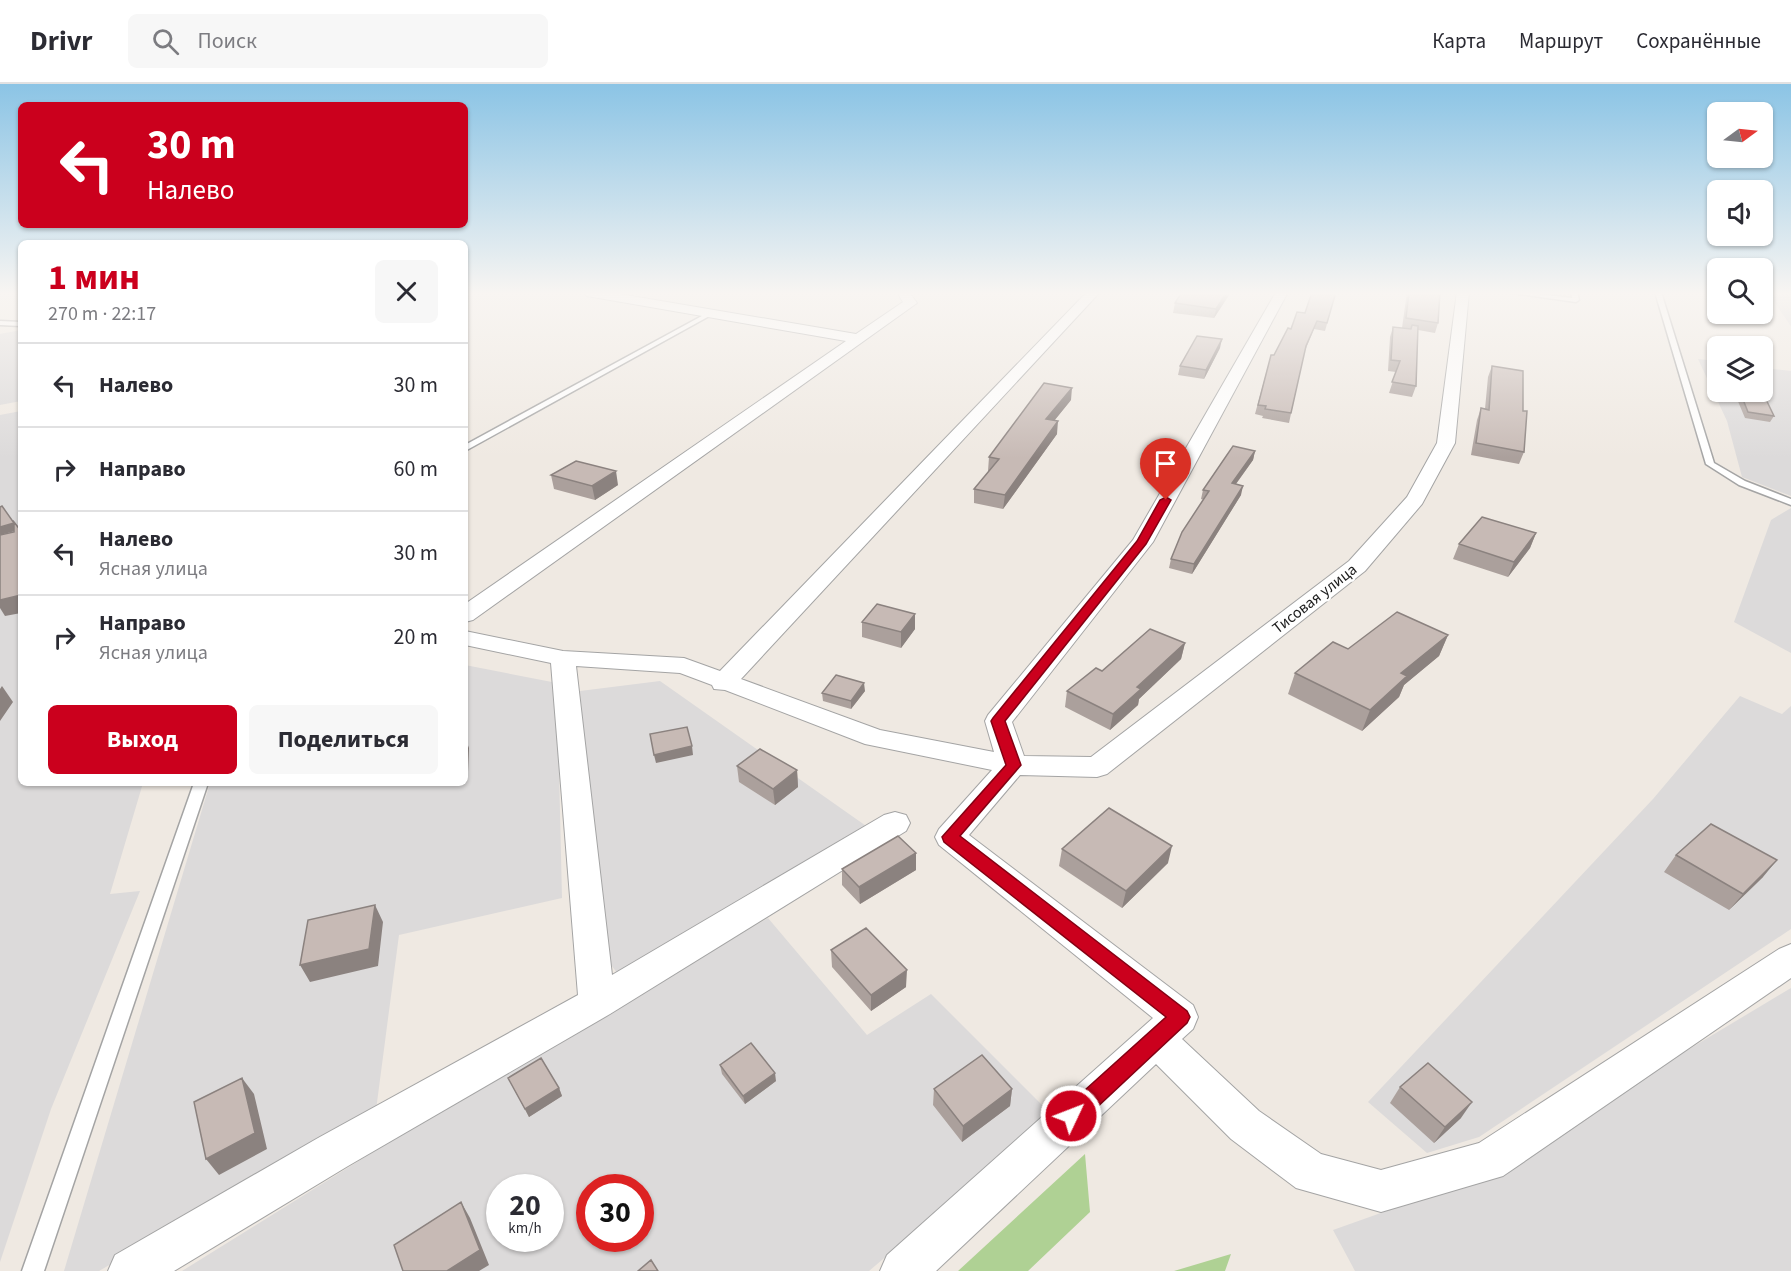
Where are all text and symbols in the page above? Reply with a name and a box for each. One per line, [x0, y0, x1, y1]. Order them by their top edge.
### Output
search box [128, 14, 548, 68]
text: Drivr [30, 21, 92, 61]
icon: search [149, 25, 182, 58]
text: Поиск [197, 25, 257, 57]
text: Карта [1432, 26, 1486, 56]
text: Маршрут [1519, 26, 1603, 56]
text: Сохранённые [1636, 26, 1761, 56]
north arrow [1707, 102, 1773, 168]
map controls [1707, 102, 1773, 402]
text: 30 m [147, 115, 236, 175]
icon: left [48, 126, 126, 204]
text: Налево [147, 171, 234, 210]
button: sound [1707, 180, 1773, 246]
text: 1 мин [48, 252, 140, 303]
button: search [1707, 258, 1773, 324]
button: close [375, 260, 438, 323]
text: 270 m · 22:17 [48, 300, 156, 328]
button: layers [1707, 336, 1773, 402]
icon: left [48, 369, 81, 402]
text: Налево [99, 369, 173, 401]
text: 30 m [393, 369, 438, 401]
pin [1140, 438, 1191, 500]
icon: arrive [1149, 447, 1182, 480]
icon: right [48, 453, 81, 486]
text: Направо [99, 453, 186, 485]
text: 60 m [393, 453, 438, 485]
text: Налево [99, 523, 173, 555]
icon: left [48, 537, 81, 570]
text: 30 m [393, 537, 438, 569]
text: Ясная улица [99, 555, 208, 583]
street label: Тисовая улица [1268, 559, 1362, 639]
text: Направо [99, 607, 186, 639]
icon: right [48, 621, 81, 654]
text: 20 m [393, 621, 438, 653]
text: Ясная улица [99, 639, 208, 667]
button: Выход [48, 705, 237, 774]
button: Поделиться [249, 705, 438, 774]
position arrow [1039, 1084, 1103, 1148]
speed limit sign: 30 [576, 1174, 654, 1252]
text: 20 [509, 1184, 541, 1227]
text: km/h [508, 1218, 542, 1239]

